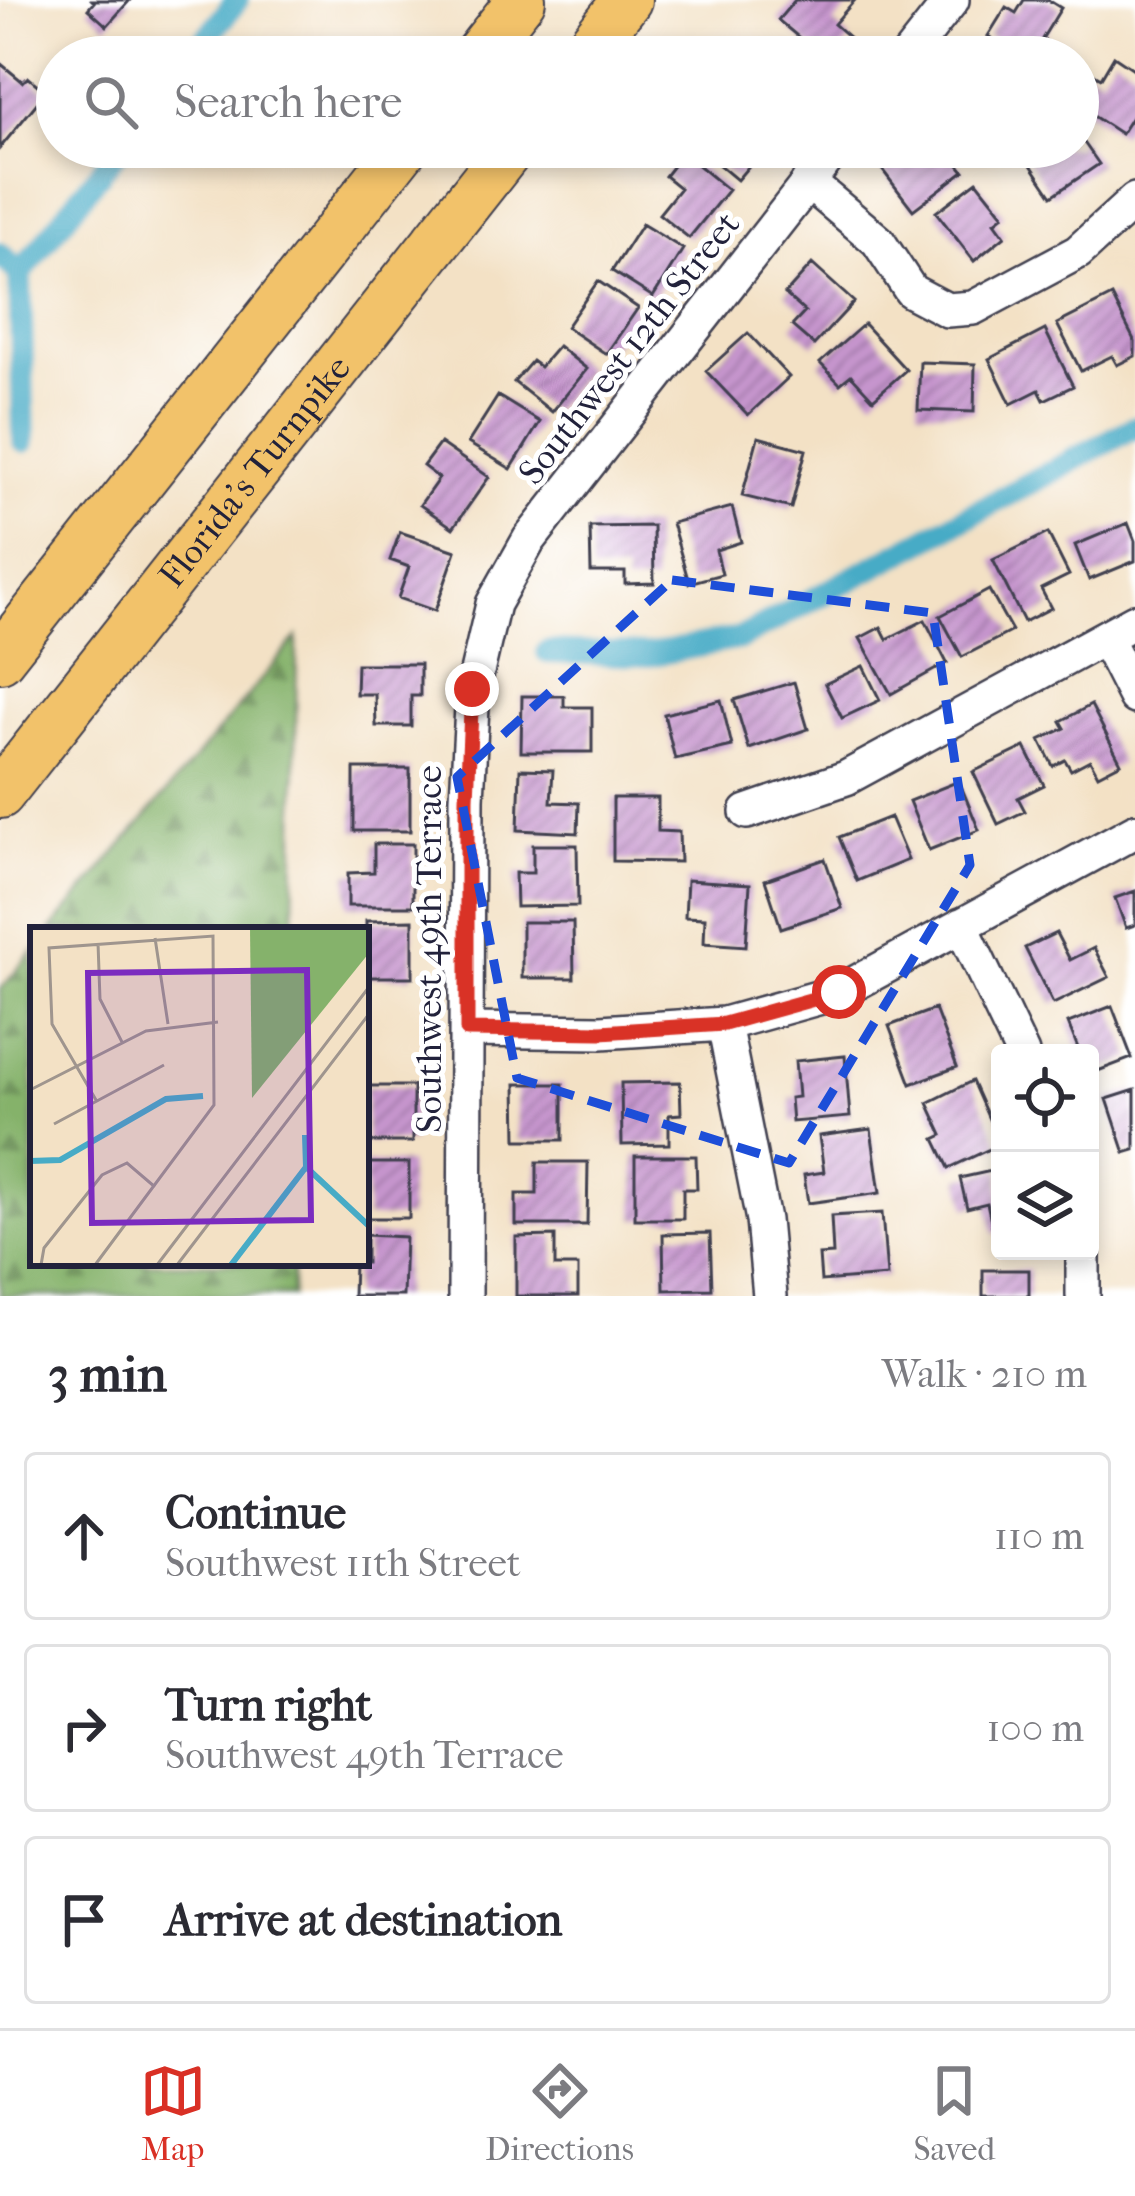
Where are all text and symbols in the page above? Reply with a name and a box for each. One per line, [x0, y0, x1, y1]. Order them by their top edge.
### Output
search box [36, 36, 1099, 168]
icon: search [78, 69, 144, 135]
text: Search here [174, 76, 402, 129]
street label: Southwest 12th Street [510, 203, 748, 493]
street label: Florida's Turnpike [150, 347, 359, 596]
route end [445, 662, 499, 716]
street label: Southwest 49th Terrace [408, 765, 450, 1133]
inset map [30, 927, 369, 1266]
route start [812, 965, 866, 1019]
map controls [991, 1044, 1099, 1260]
button: locate [991, 1044, 1099, 1152]
button: layers [991, 1152, 1099, 1260]
text: 3 min [48, 1344, 167, 1404]
text: Walk · 210 m [882, 1351, 1087, 1397]
text: Continue [165, 1487, 346, 1540]
icon: ahead [51, 1503, 117, 1569]
text: 110 m [994, 1513, 1084, 1559]
text: Southwest 11th Street [165, 1540, 521, 1586]
text: Turn right [165, 1679, 372, 1732]
icon: right [51, 1695, 117, 1761]
text: 100 m [986, 1705, 1084, 1751]
text: Southwest 49th Terrace [165, 1732, 563, 1778]
icon: arrive [51, 1887, 117, 1953]
text: Arrive at destination [165, 1894, 562, 1947]
tab: Map [140, 2058, 206, 2169]
tab: Directions [485, 2058, 634, 2169]
tab: Saved [913, 2058, 995, 2169]

